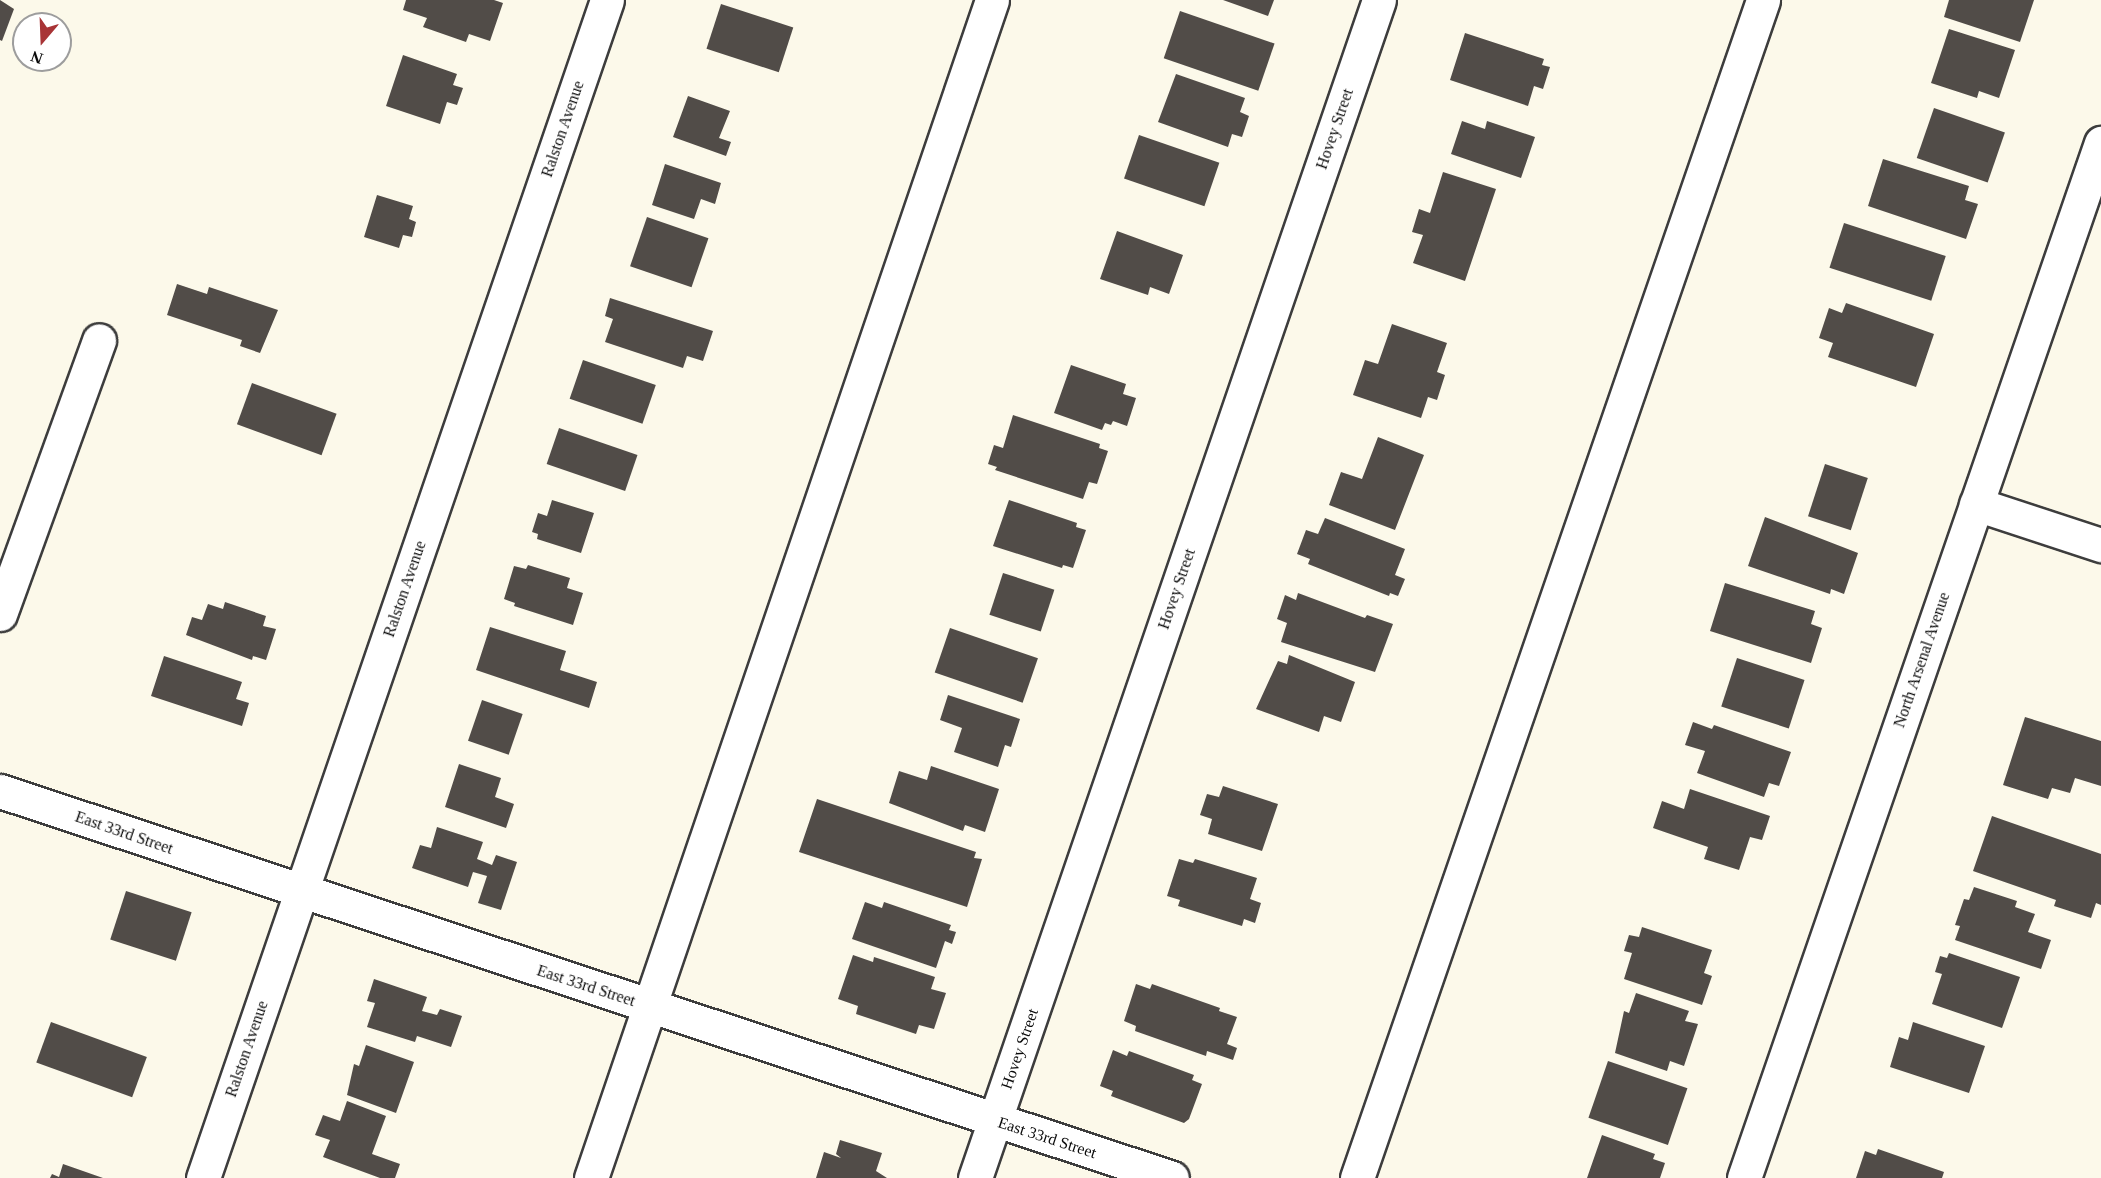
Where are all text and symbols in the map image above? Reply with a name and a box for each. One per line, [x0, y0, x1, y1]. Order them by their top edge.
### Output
north arrow [12, 12, 72, 72]
text: N [28, 48, 45, 68]
street label: Ralston Avenue [537, 78, 589, 180]
street label: Hovey Street [1312, 86, 1358, 172]
street label: Ralston Avenue [379, 538, 431, 640]
street label: Hovey Street [1154, 546, 1200, 632]
street label: North Arsenal Avenue [1890, 589, 1954, 731]
street label: East 33rd Street [73, 807, 175, 859]
street label: East 33rd Street [534, 961, 638, 1011]
street label: Ralston Avenue [221, 998, 273, 1100]
street label: Hovey Street [997, 1006, 1043, 1092]
street label: East 33rd Street [995, 1113, 1099, 1163]

